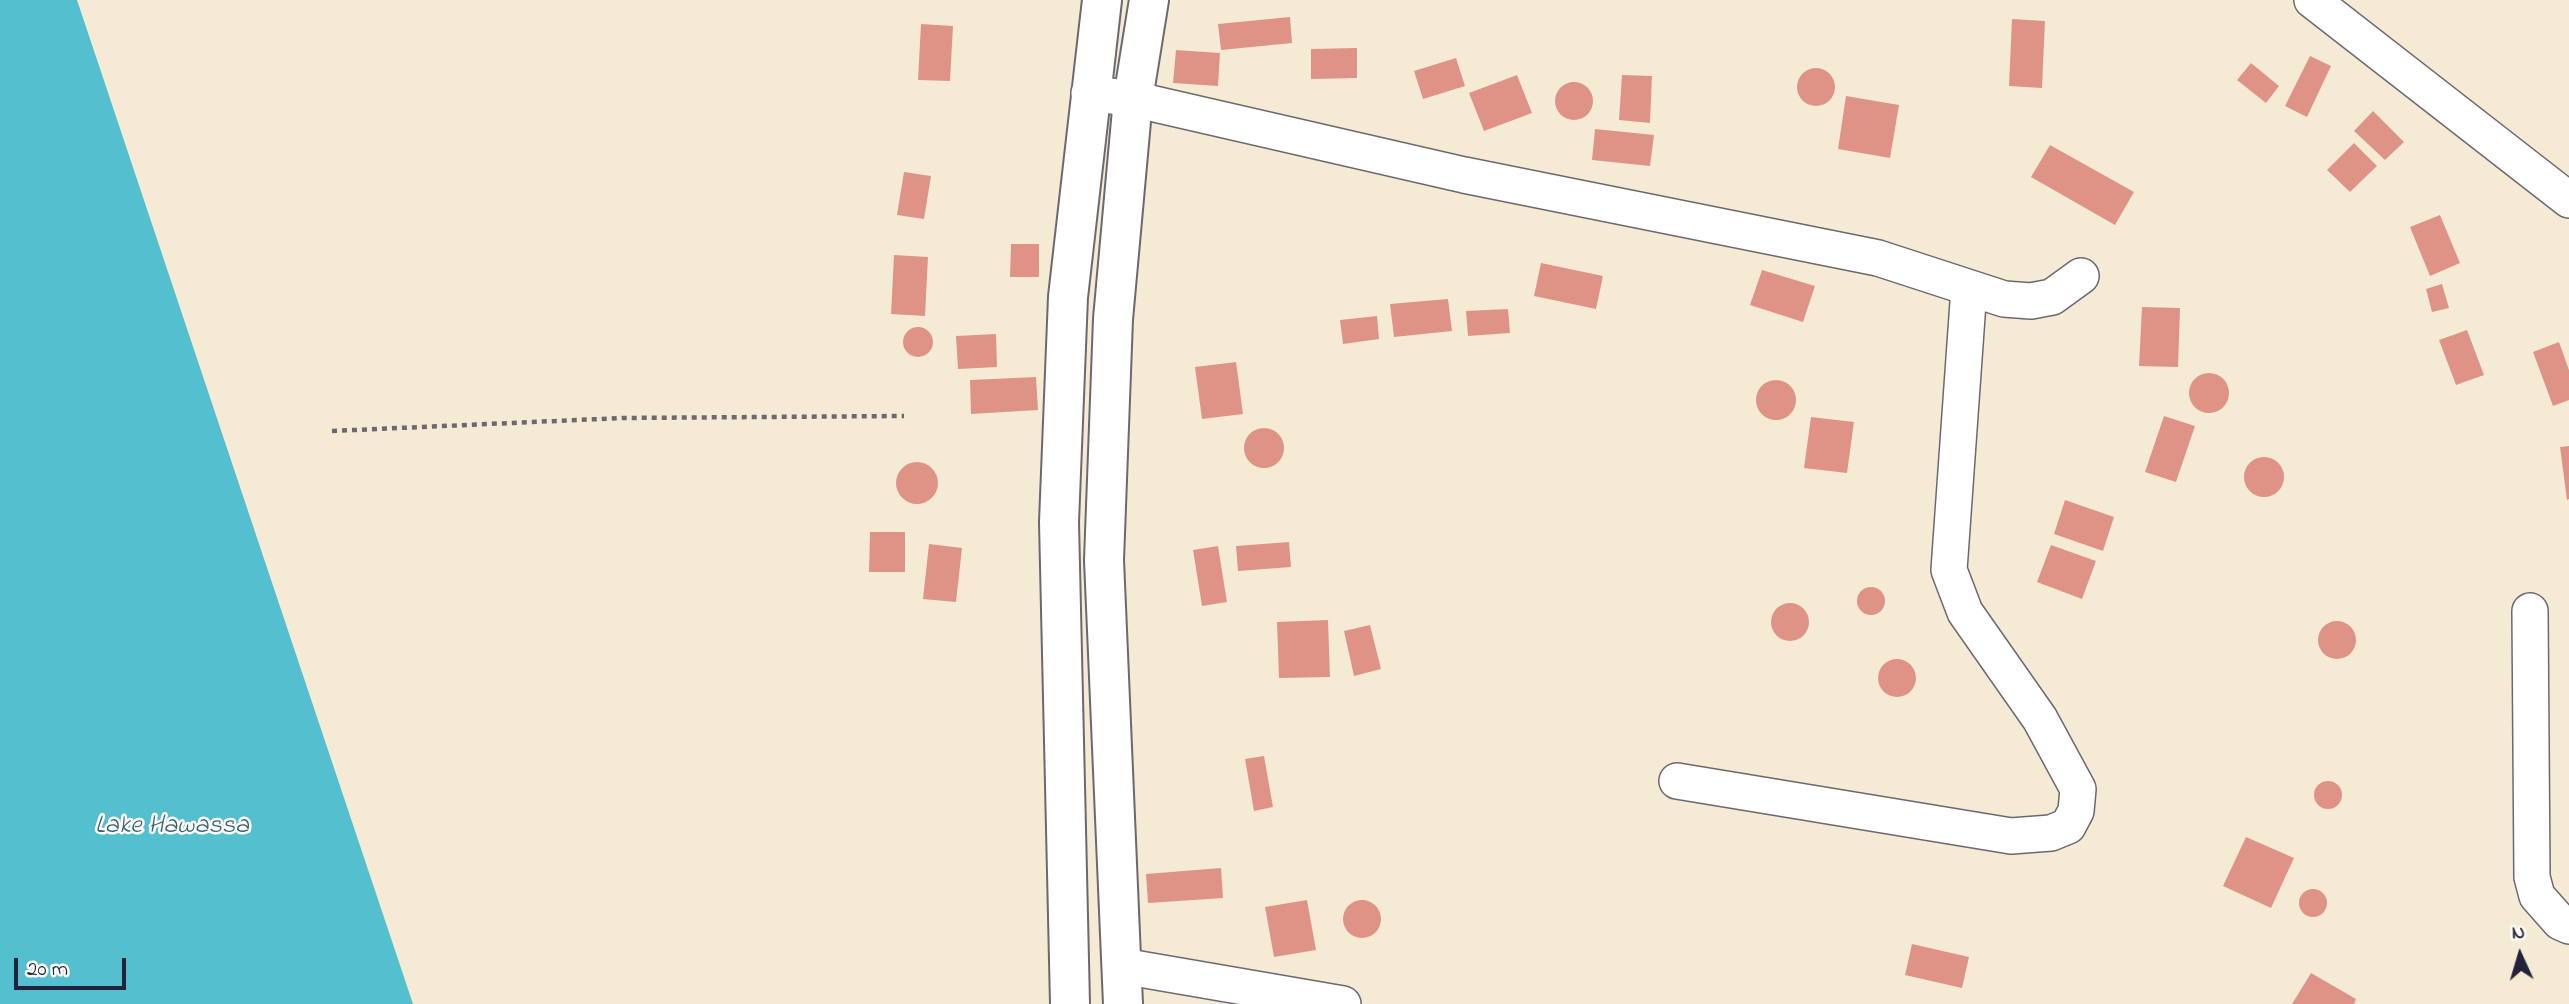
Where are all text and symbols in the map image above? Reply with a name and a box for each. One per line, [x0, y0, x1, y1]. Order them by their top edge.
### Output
water label: Lake Hawassa [95, 812, 249, 844]
north arrow [2485, 920, 2555, 990]
text: N [2511, 920, 2526, 947]
scale bar [18, 944, 130, 988]
text: 20 m [27, 955, 68, 985]

